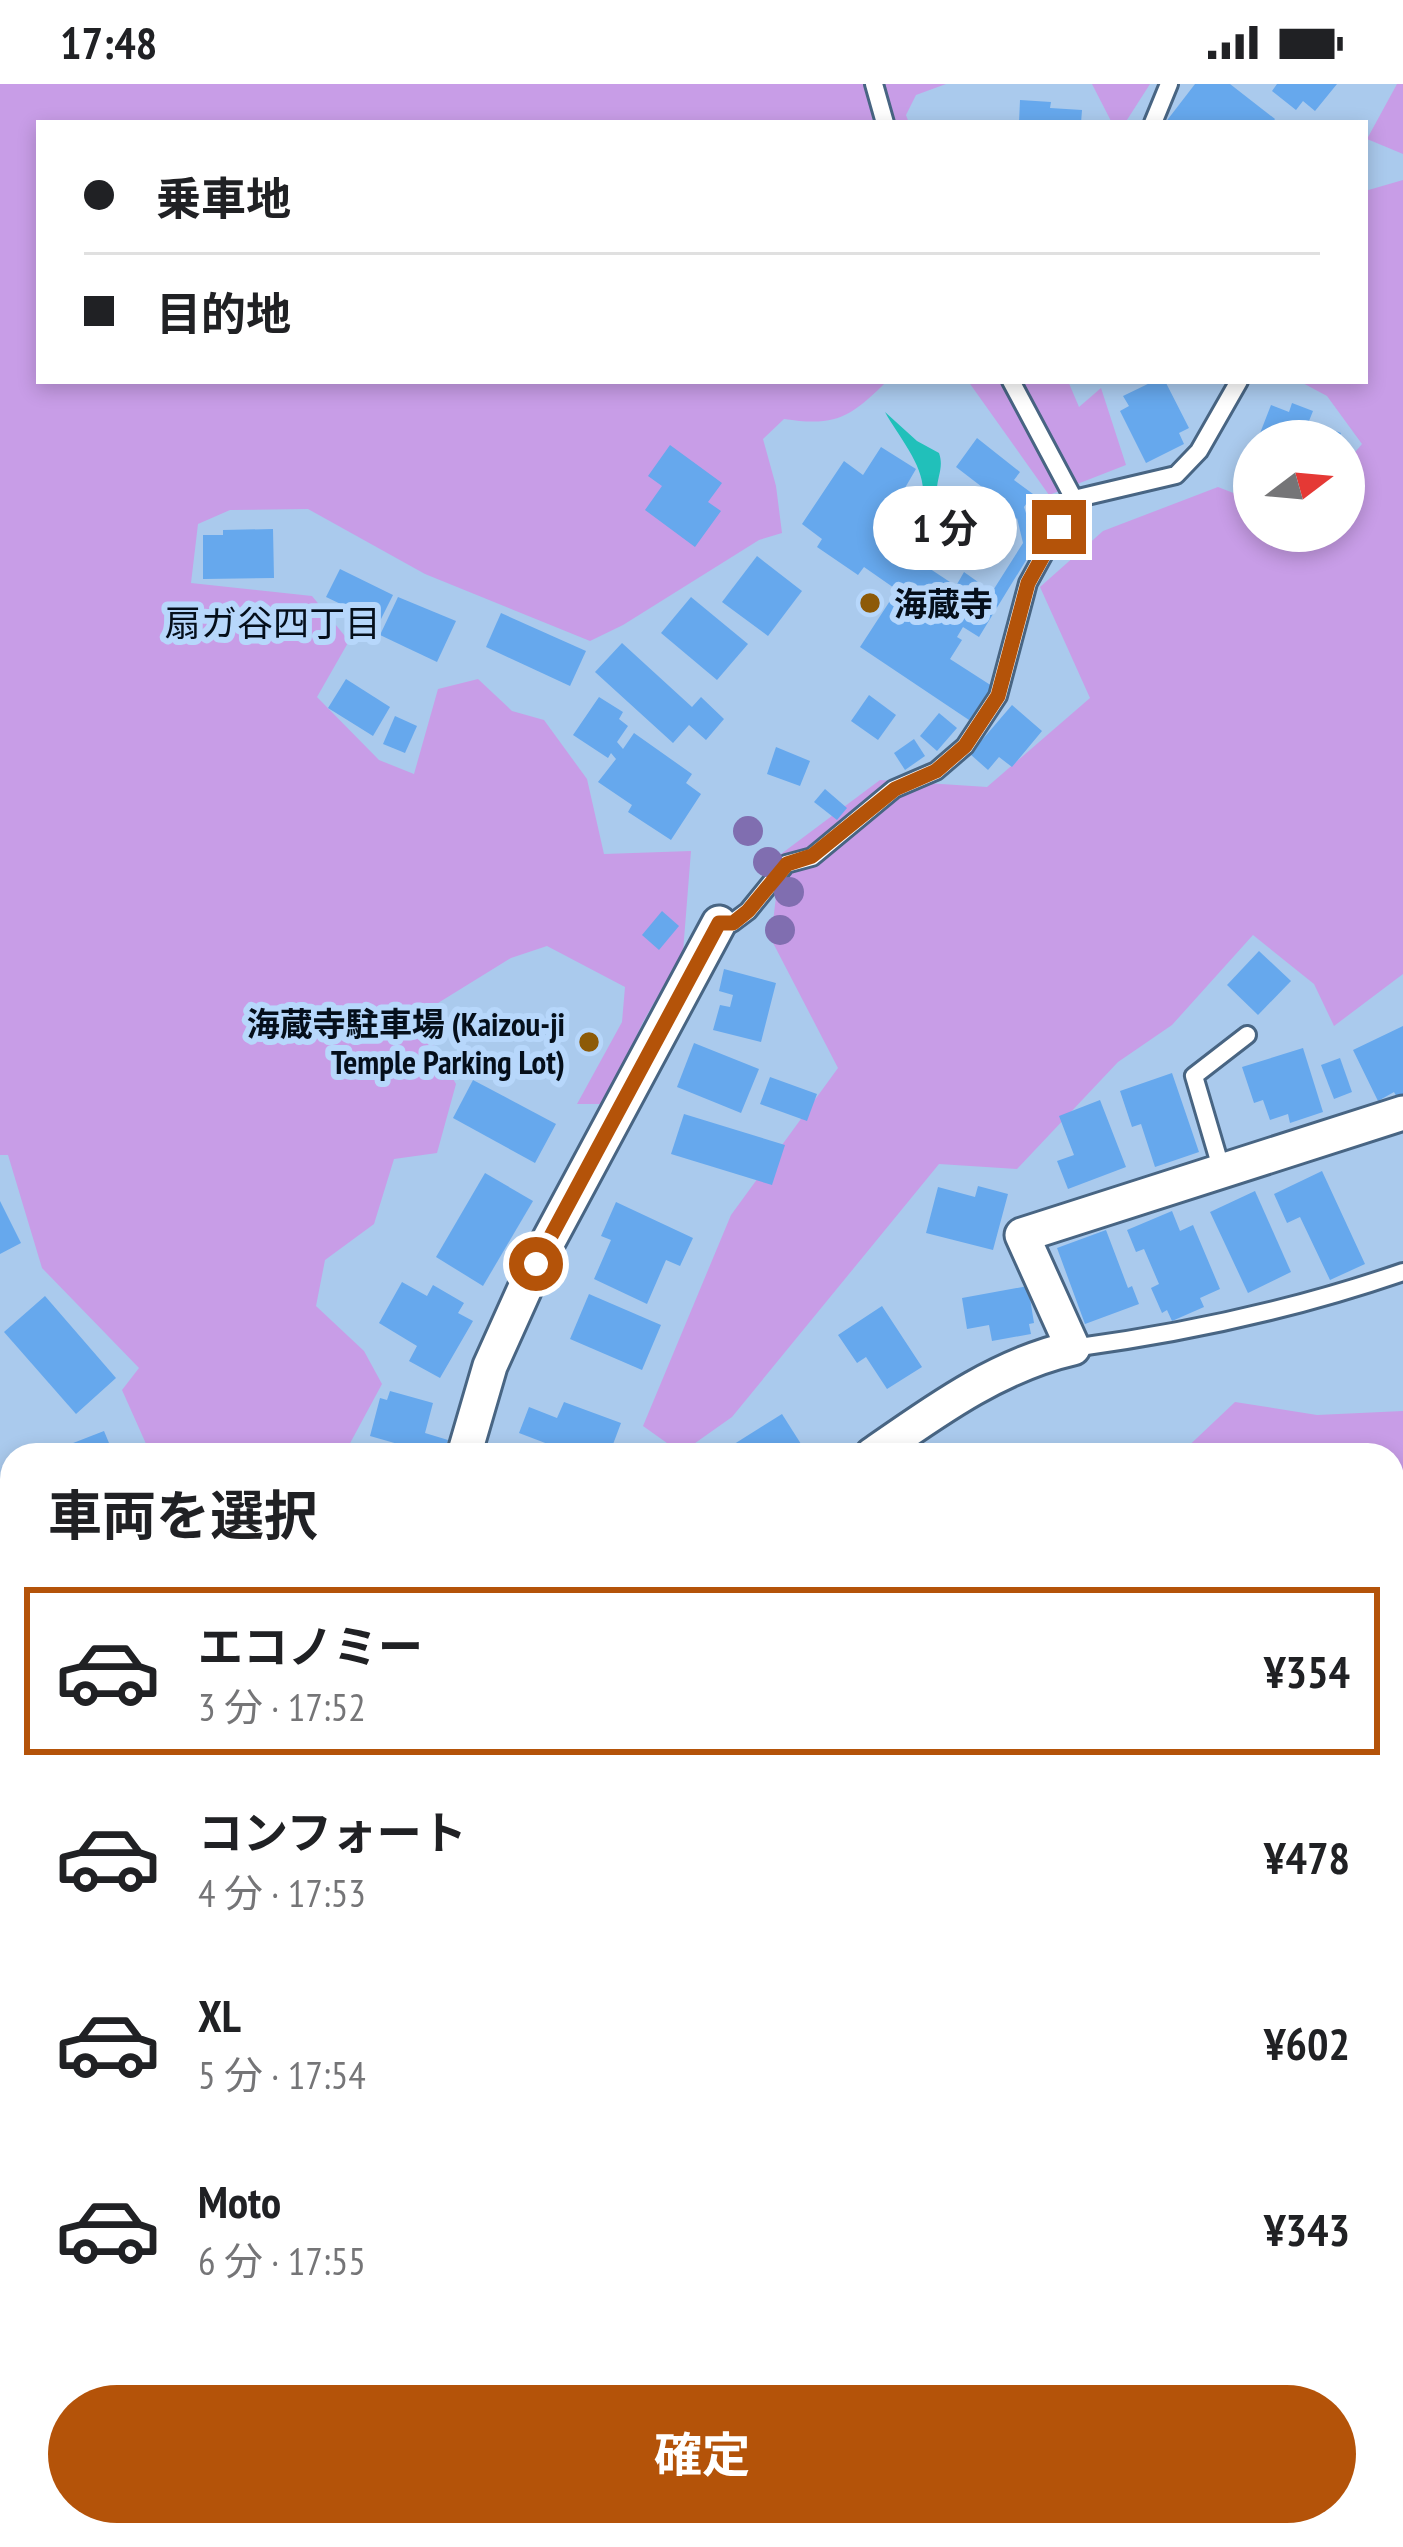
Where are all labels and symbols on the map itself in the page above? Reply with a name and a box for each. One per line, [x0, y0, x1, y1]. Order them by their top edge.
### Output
north arrow [1233, 420, 1365, 552]
callout: 1 分 [873, 485, 1017, 569]
route end [1032, 500, 1086, 554]
place label: 海蔵寺 [894, 582, 993, 625]
marker: 海蔵寺 [857, 590, 883, 616]
district label: 扇ガ谷四丁目 [165, 599, 381, 646]
place label: 海蔵寺駐車場 (Kaizou-ji Temple Parking Lot) [247, 1002, 565, 1083]
marker: 海蔵寺駐車場 (Kaizou-ji Temple Parking Lot) [576, 1029, 602, 1055]
route start [509, 1237, 563, 1291]

